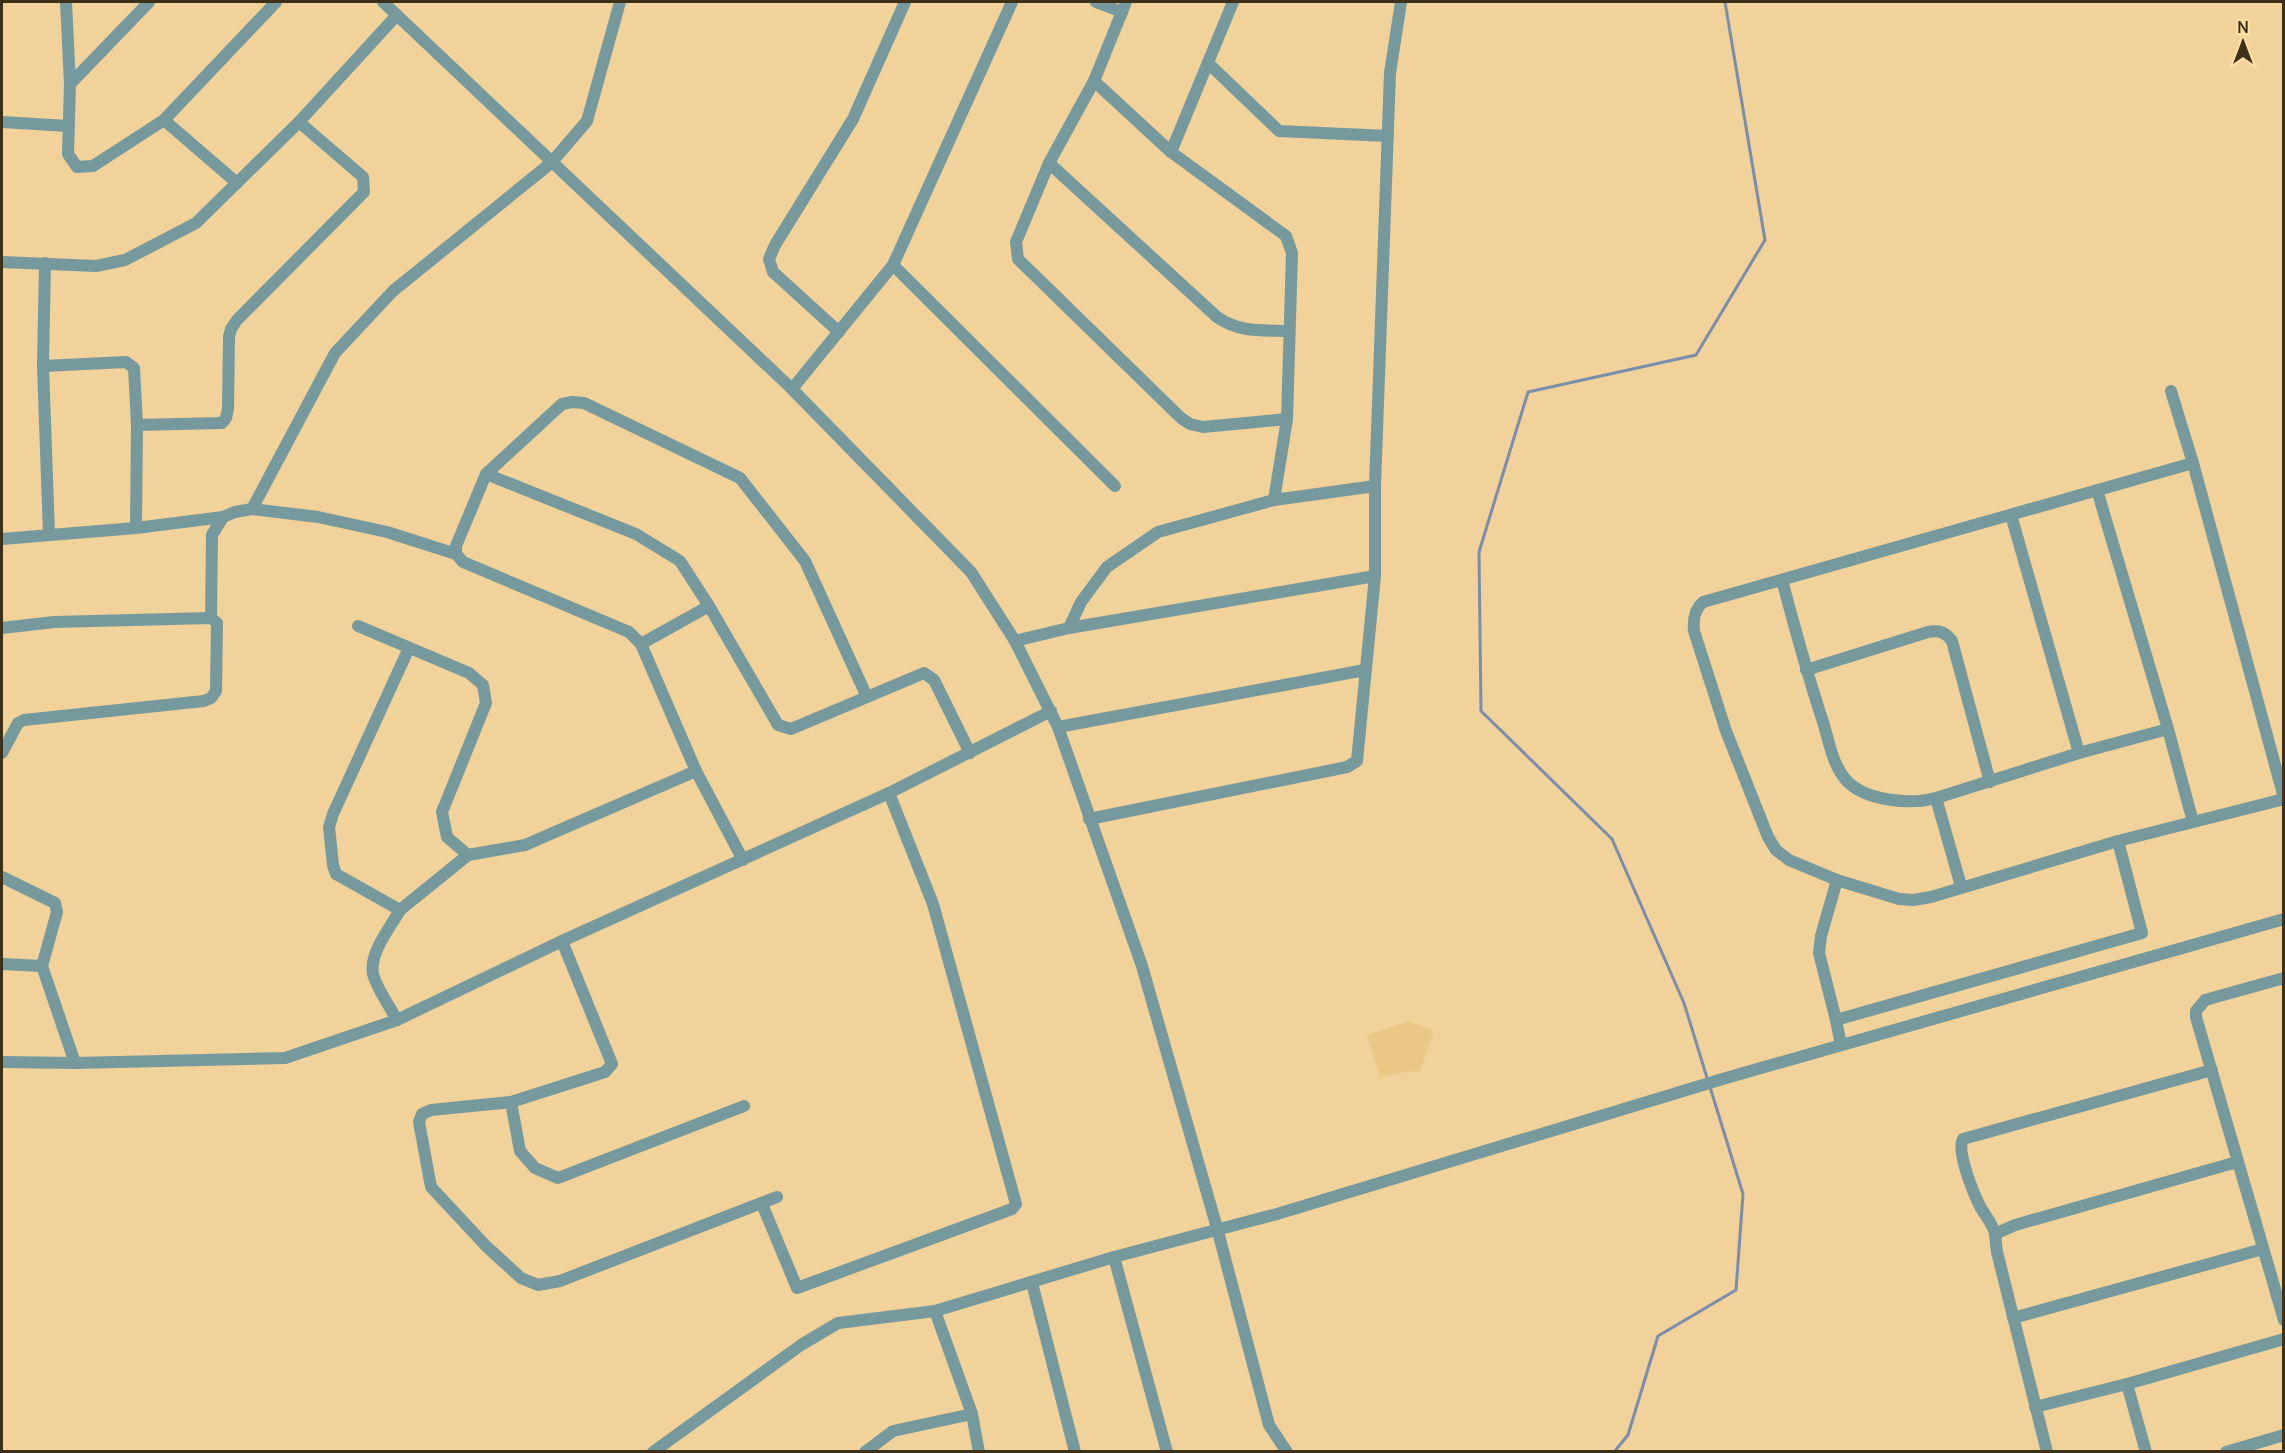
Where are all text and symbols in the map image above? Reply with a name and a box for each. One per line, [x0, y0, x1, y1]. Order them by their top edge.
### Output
north arrow [2213, 12, 2273, 72]
text: N [2237, 16, 2249, 38]

